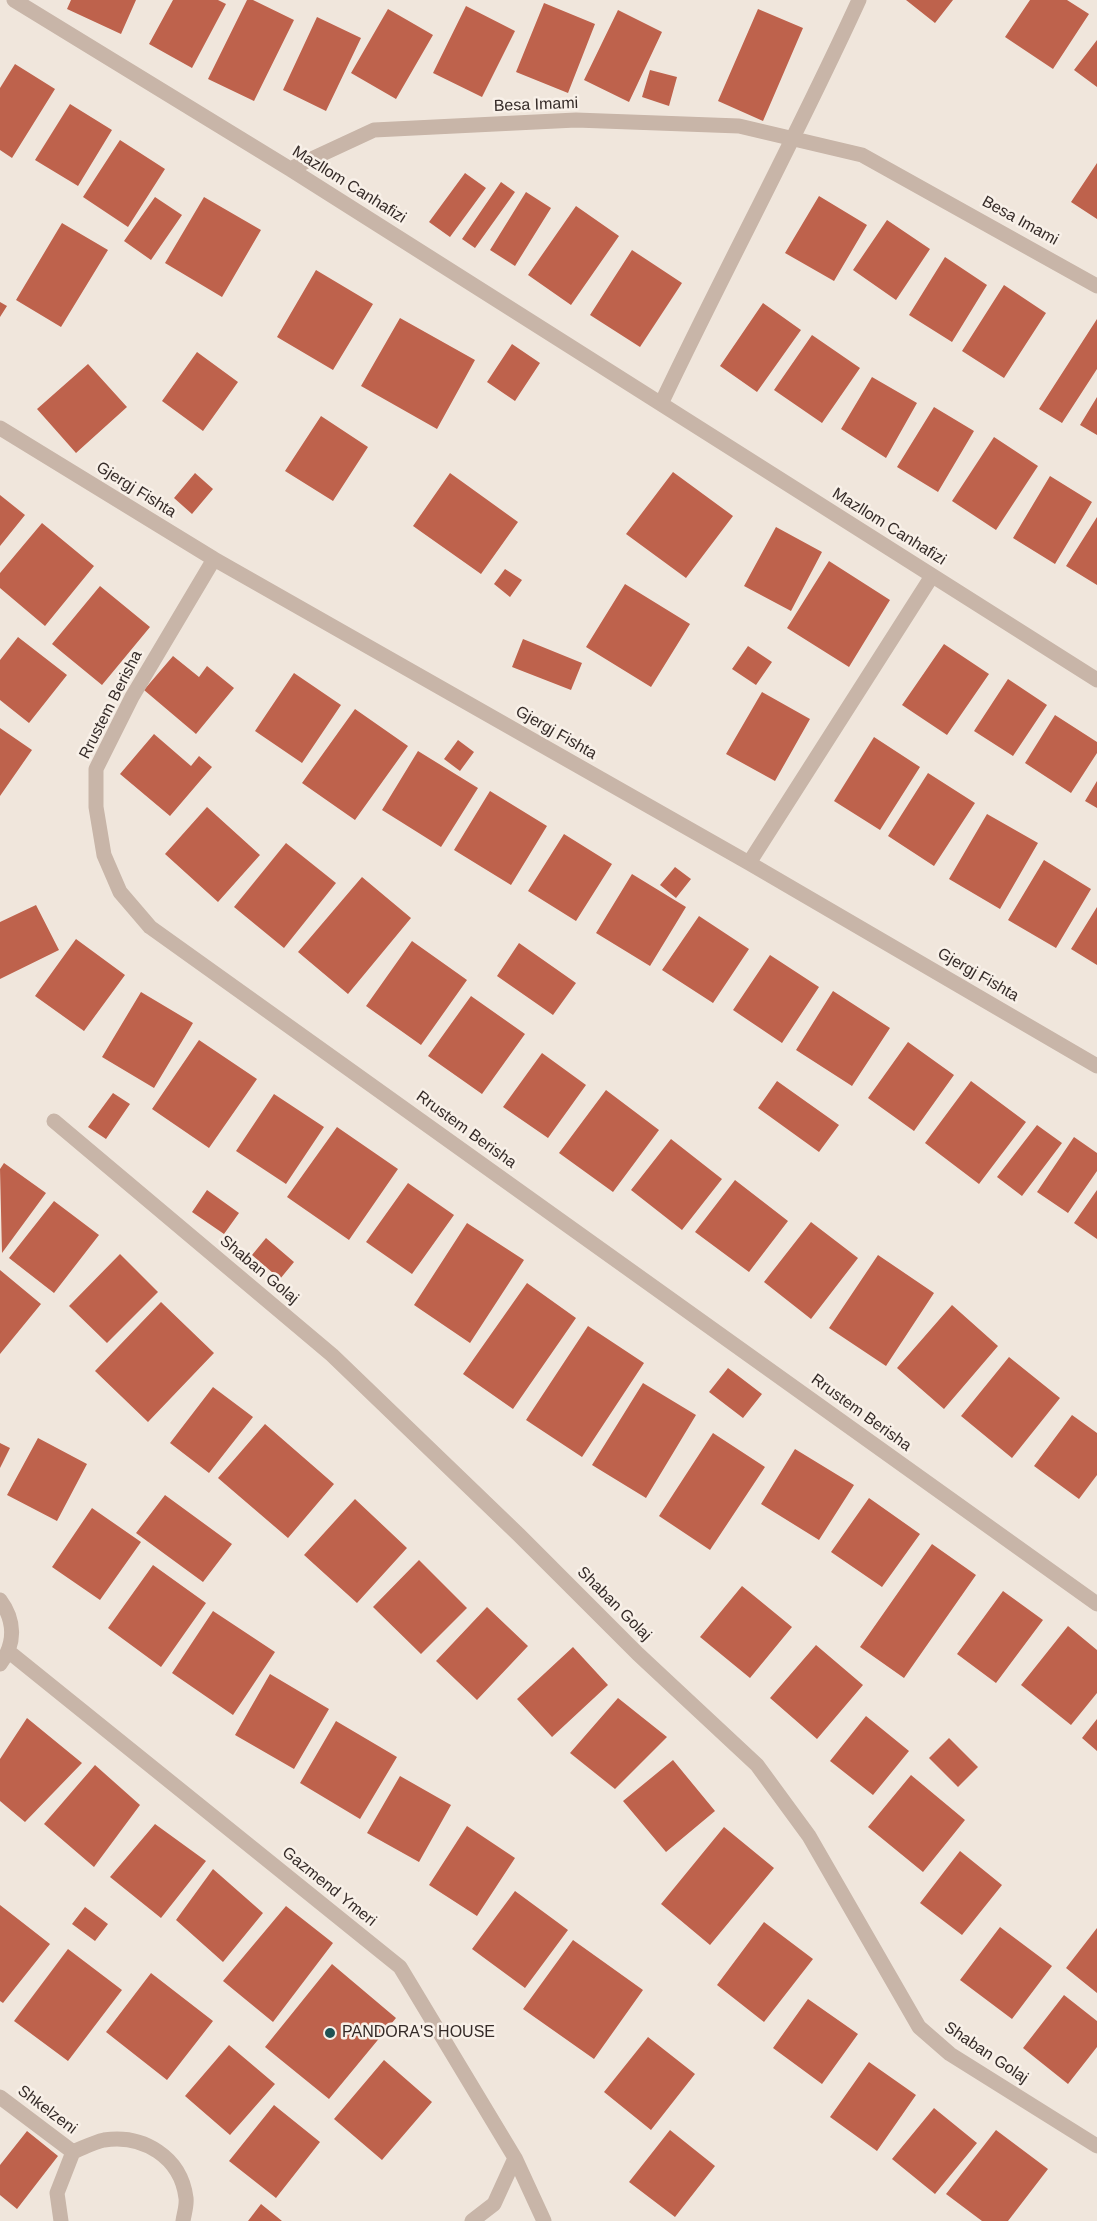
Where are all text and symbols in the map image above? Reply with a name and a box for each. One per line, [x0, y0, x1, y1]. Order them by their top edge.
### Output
street label: Besa Imami [493, 94, 579, 116]
street label: Mazllom Canhafizi [288, 142, 410, 228]
street label: Besa Imami [978, 192, 1062, 250]
street label: Gjergj Fishta [92, 458, 180, 522]
street label: Mazllom Canhafizi [828, 484, 950, 570]
street label: Rrustem Berisha [75, 648, 147, 762]
street label: Gjergj Fishta [512, 702, 600, 764]
street label: Gjergj Fishta [934, 944, 1022, 1006]
street label: Rrustem Berisha [412, 1087, 520, 1173]
street label: Shaban Golaj [216, 1231, 302, 1309]
street label: Rrustem Berisha [807, 1370, 915, 1456]
street label: Shaban Golaj [573, 1563, 655, 1645]
street label: Gazmend Ymeri [278, 1843, 380, 1931]
street label: Shaban Golaj [940, 2018, 1032, 2088]
place label: PANDORA'S HOUSE [342, 2023, 495, 2043]
marker: PANDORA'S HOUSE [323, 2026, 337, 2040]
street label: Shkelzeni [14, 2081, 80, 2139]

